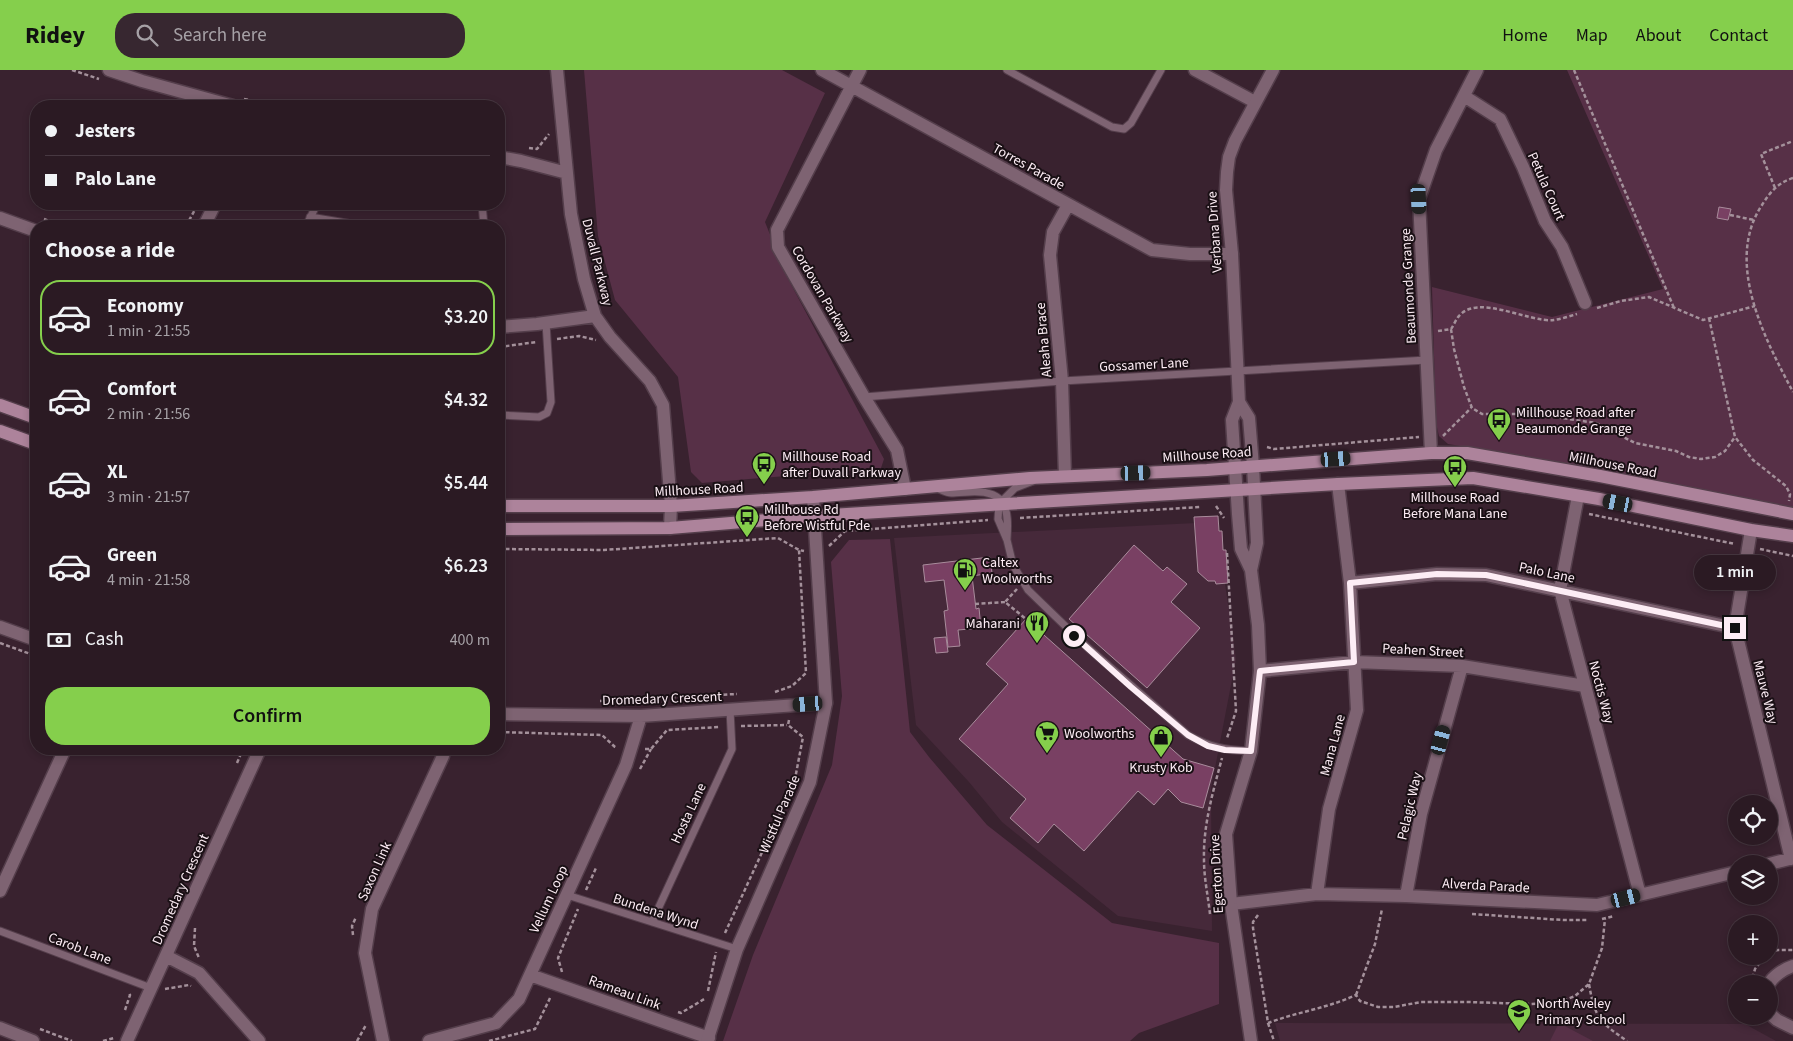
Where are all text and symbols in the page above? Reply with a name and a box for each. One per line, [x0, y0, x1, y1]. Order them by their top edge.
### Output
search box [115, 13, 465, 58]
text: Ridey [25, 18, 85, 53]
icon: search [133, 21, 161, 49]
text: Search here [173, 22, 267, 49]
text: Home [1502, 23, 1548, 48]
text: Map [1576, 23, 1608, 48]
text: About [1636, 23, 1681, 48]
text: Contact [1709, 23, 1768, 48]
text: Jesters [75, 118, 135, 145]
street label: Torres Parade [989, 139, 1068, 195]
street label: Petula Court [1522, 149, 1570, 224]
text: Palo Lane [75, 166, 156, 193]
car [1410, 184, 1427, 214]
street label: Verbana Drive [1202, 191, 1228, 273]
street label: Duvall Parkway [577, 217, 618, 308]
street label: Beaumonde Grange [1396, 228, 1422, 344]
text: Choose a ride [45, 234, 175, 266]
street label: Cordovan Parkway [786, 242, 858, 347]
text: Economy [107, 293, 184, 320]
icon: car [47, 295, 92, 340]
street label: Aleaha Brace [1031, 301, 1057, 378]
text: $3.20 [444, 304, 488, 331]
text: 1 min · 21:55 [107, 320, 190, 342]
street label: Gossamer Lane [1099, 353, 1189, 377]
text: Comfort [107, 376, 177, 403]
icon: car [47, 378, 92, 423]
text: $4.32 [444, 387, 488, 414]
text: 2 min · 21:56 [107, 403, 190, 425]
place label: Millhouse Road after Beaumonde Grange [1516, 403, 1635, 439]
bus stop icon: Millhouse Road after Beaumonde Grange [1486, 407, 1512, 441]
street label: Millhouse Road [1162, 442, 1252, 468]
place label: Millhouse Road after Duvall Parkway [782, 447, 901, 483]
street label: Millhouse Road [1567, 447, 1659, 483]
car [1320, 450, 1351, 468]
bus stop icon: Millhouse Road after Duvall Parkway [751, 451, 777, 485]
bus stop icon: Millhouse Road Before Mana Lane [1442, 454, 1468, 488]
text: XL [107, 459, 128, 486]
icon: car [47, 461, 92, 506]
car [1120, 465, 1151, 481]
text: $5.44 [444, 470, 488, 497]
street label: Millhouse Road [654, 478, 744, 502]
text: 3 min · 21:57 [107, 486, 190, 508]
place label: Millhouse Road Before Mana Lane [1403, 488, 1507, 524]
car [1601, 493, 1634, 513]
place label: Millhouse Rd Before Wistful Pde [764, 500, 870, 536]
bus stop icon: Millhouse Rd Before Wistful Pde [734, 504, 760, 538]
text: Green [107, 542, 157, 569]
icon: car [47, 544, 92, 589]
text: $6.23 [444, 553, 488, 580]
place label: Caltex Woolworths [982, 553, 1053, 589]
callout: 1 min [1694, 556, 1776, 590]
fuel station icon: Caltex Woolworths [952, 557, 978, 591]
street label: Palo Lane [1517, 557, 1577, 589]
text: 1 min [1716, 561, 1754, 583]
text: 4 min · 21:58 [107, 569, 190, 591]
restaurant icon: Maharani [1024, 610, 1050, 644]
place label: Maharani [965, 614, 1020, 634]
route end [1724, 617, 1746, 639]
route start [1063, 625, 1085, 647]
icon: cash [45, 626, 73, 654]
text: Cash [85, 626, 124, 653]
text: 400 m [450, 629, 490, 651]
street label: Peahen Street [1382, 639, 1464, 663]
street label: Mauve Way [1747, 658, 1783, 727]
street label: Noctis Way [1583, 659, 1619, 726]
button: Confirm [45, 687, 490, 745]
street label: Dromedary Crescent [602, 687, 723, 711]
car [792, 695, 823, 713]
street label: Mana Lane [1315, 712, 1351, 778]
supermarket icon: Woolworths [1034, 720, 1060, 754]
place label: Woolworths [1064, 724, 1135, 744]
shop icon: Krusty Kob [1148, 724, 1174, 758]
car [1429, 724, 1452, 756]
place label: Krusty Kob [1129, 758, 1193, 778]
street label: Pelagic Way [1392, 770, 1428, 842]
street label: Wistful Parade [754, 772, 805, 857]
street label: Hosta Lane [666, 780, 712, 847]
map controls [1728, 795, 1778, 1025]
button: locate [1728, 795, 1778, 845]
street label: Dromedary Crescent [147, 830, 215, 948]
street label: Egerton Drive [1205, 834, 1229, 914]
street label: Saxon Link [353, 838, 397, 904]
button: layers [1728, 855, 1778, 905]
street label: Vellum Loop [524, 862, 573, 937]
street label: Alverda Parade [1442, 874, 1530, 898]
car [1609, 887, 1642, 909]
street label: Bundena Wynd [610, 889, 701, 935]
button: + [1728, 915, 1778, 965]
street label: Carob Lane [45, 928, 114, 970]
street label: Rameau Link [586, 971, 664, 1015]
button: − [1728, 975, 1778, 1025]
place label: North Aveley Primary School [1536, 994, 1626, 1030]
school or university icon: North Aveley Primary School [1506, 998, 1532, 1032]

